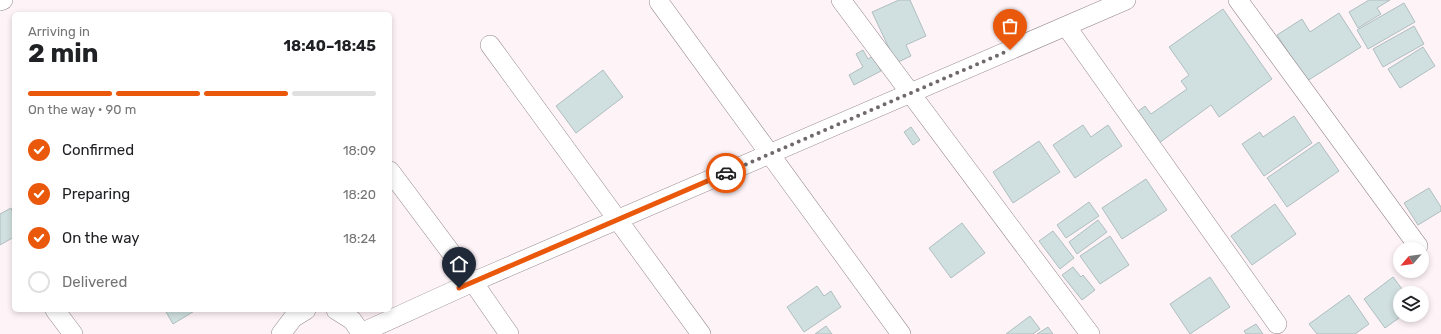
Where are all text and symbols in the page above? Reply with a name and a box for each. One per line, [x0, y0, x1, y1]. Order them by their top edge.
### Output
pin [993, 9, 1027, 50]
icon: bag [999, 15, 1021, 37]
text: Arriving in [28, 24, 90, 39]
text: 18:40–18:45 [284, 37, 376, 55]
text: 2 min [28, 38, 98, 69]
text: On the way · 90 m [28, 102, 136, 117]
icon: check [28, 139, 50, 161]
text: Confirmed [62, 141, 134, 159]
text: 18:09 [343, 143, 376, 158]
courier [706, 153, 746, 193]
icon: car [715, 162, 737, 184]
icon: check [28, 183, 50, 205]
text: Preparing [62, 185, 130, 203]
text: 18:20 [343, 187, 376, 202]
icon: check [28, 227, 50, 249]
text: On the way [62, 229, 140, 247]
text: 18:24 [343, 231, 376, 246]
north arrow [1393, 242, 1429, 278]
map controls [1393, 242, 1429, 322]
pin [442, 247, 476, 288]
icon: home [448, 253, 470, 275]
text: Delivered [62, 273, 127, 291]
button: layers [1393, 286, 1429, 322]

